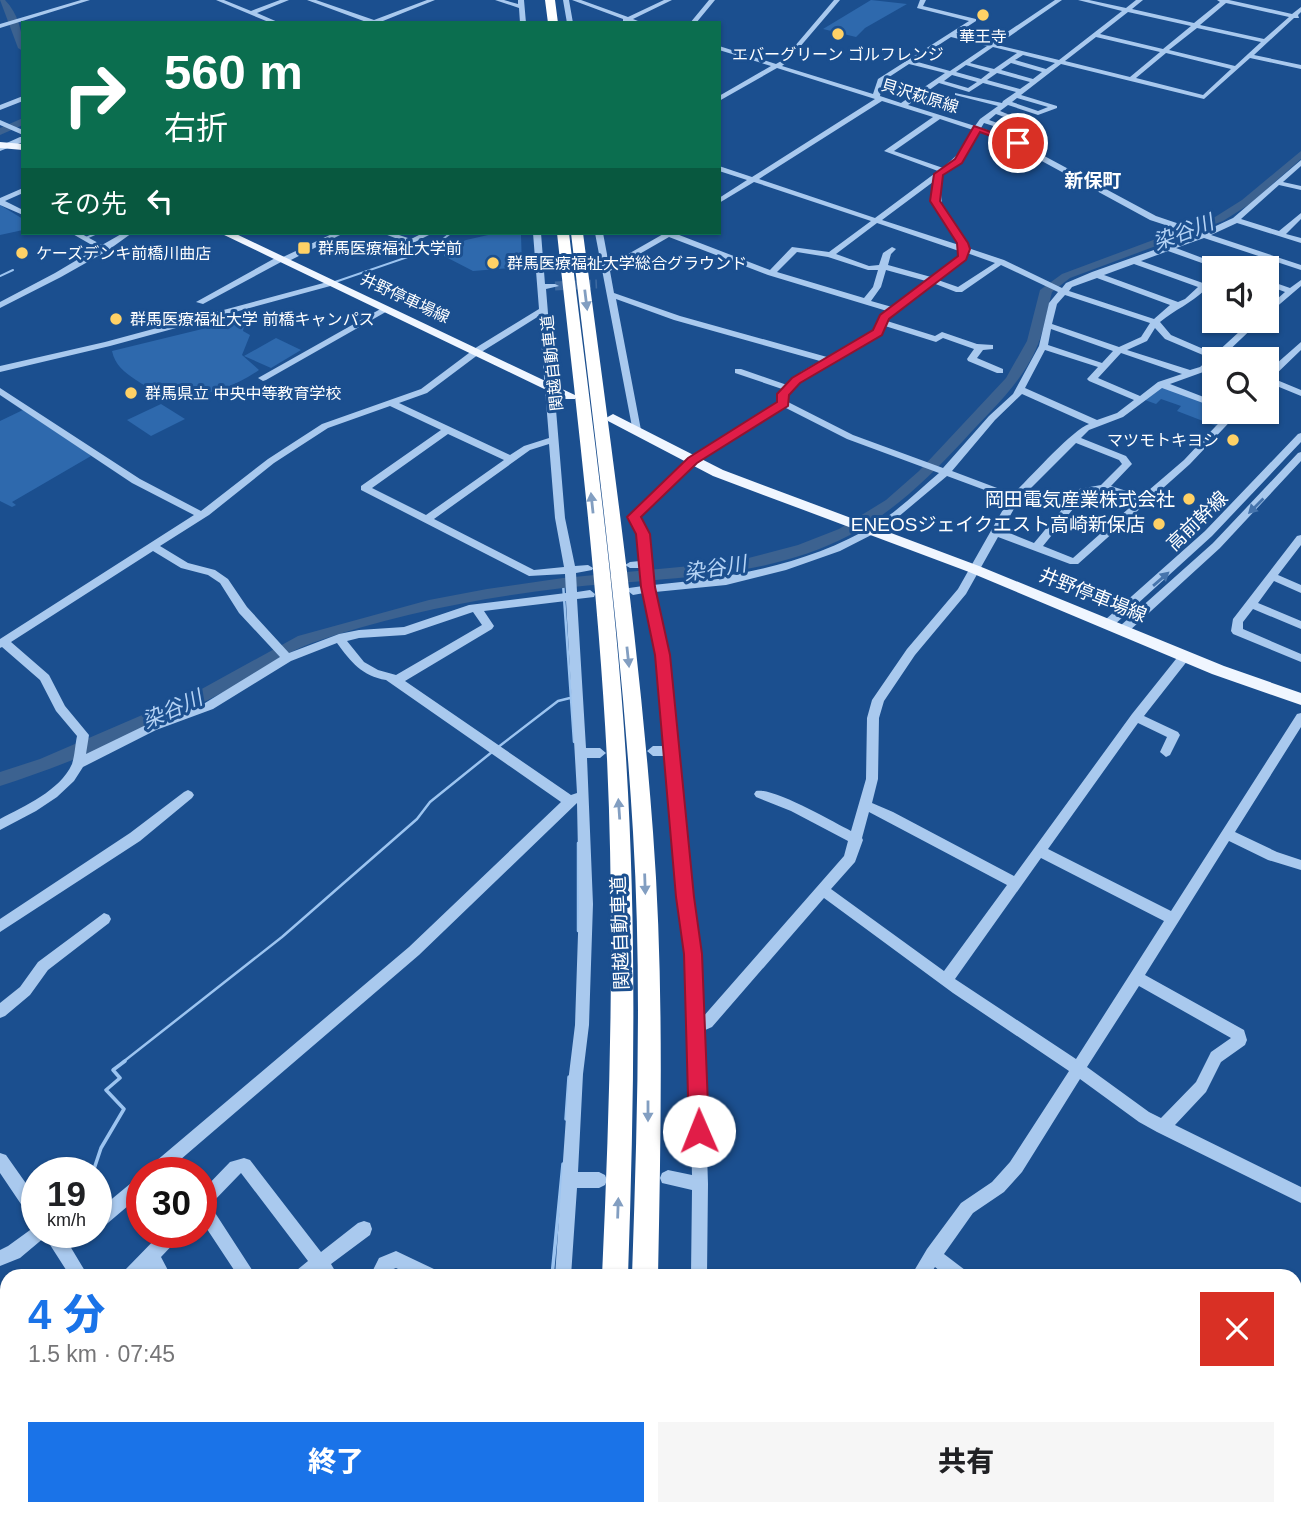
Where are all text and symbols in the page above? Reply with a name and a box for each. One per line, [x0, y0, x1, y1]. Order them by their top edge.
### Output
marker: 華王寺 [975, 7, 991, 23]
marker: エバーグリーン ゴルフレンジ [830, 26, 846, 42]
place label: 華王寺 [959, 28, 1007, 45]
text: 560 m [164, 45, 303, 99]
place label: エバーグリーン ゴルフレンジ [732, 46, 944, 63]
icon: right [49, 49, 140, 140]
street label: 貝沢萩原線 [879, 76, 961, 116]
text: 右折 [164, 110, 228, 146]
pin [988, 113, 1048, 173]
icon: arrive [999, 124, 1037, 162]
district label: 新保町 [1064, 170, 1122, 191]
icon: left [141, 182, 179, 220]
text: その先 [49, 189, 127, 219]
water label: 染谷川 [1149, 209, 1218, 254]
marker: 群馬医療福祉大学前 [296, 240, 312, 256]
place label: 群馬医療福祉大学前 [318, 240, 462, 257]
marker: ケーズデンキ前橋川曲店 [14, 245, 30, 261]
place label: ケーズデンキ前橋川曲店 [36, 245, 211, 262]
marker: 群馬医療福祉大学総合グラウンド [485, 255, 501, 271]
place label: 群馬医療福祉大学総合グラウンド [507, 255, 747, 272]
map controls [1202, 256, 1279, 424]
button: sound [1202, 256, 1279, 333]
street label: 井野停車場線 [358, 270, 452, 326]
one-way arrow [580, 290, 591, 312]
marker: 群馬医療福祉大学 前橋キャンパス [108, 311, 124, 327]
place label: 群馬医療福祉大学 前橋キャンパス [130, 311, 374, 328]
street label: 関越自動車道 [539, 314, 565, 412]
button: search [1202, 347, 1279, 424]
marker: 群馬県立 中央中等教育学校 [123, 385, 139, 401]
place label: 群馬県立 中央中等教育学校 [145, 385, 341, 402]
place label: マツモトキヨシ [1107, 432, 1219, 449]
marker: マツモトキヨシ [1225, 432, 1241, 448]
street label: 高前幹線 [1162, 487, 1232, 555]
place label: 岡田電気産業株式会社 [985, 489, 1175, 510]
marker: 岡田電気産業株式会社 [1181, 491, 1197, 507]
one-way arrow [587, 492, 598, 514]
one-way arrow [1248, 497, 1264, 514]
place label: ENEOSジェイクエスト高崎新保店 [851, 514, 1145, 535]
marker: ENEOSジェイクエスト高崎新保店 [1151, 516, 1167, 532]
water label: 染谷川 [682, 551, 750, 584]
street label: 井野停車場線 [1036, 564, 1150, 626]
one-way arrow [1152, 571, 1170, 587]
one-way arrow [623, 646, 634, 668]
water label: 染谷川 [139, 685, 207, 732]
one-way arrow [613, 797, 624, 819]
one-way arrow [639, 873, 650, 895]
street label: 関越自動車道 [608, 876, 632, 990]
position arrow [662, 1094, 736, 1168]
one-way arrow [642, 1100, 654, 1122]
speed limit sign: 30 [126, 1157, 217, 1248]
text: 19 [47, 1174, 86, 1213]
one-way arrow [613, 1196, 624, 1218]
text: km/h [47, 1210, 86, 1230]
text: 4 分 [28, 1291, 105, 1338]
button: close [1200, 1292, 1274, 1366]
text: 1.5 km · 07:45 [28, 1341, 175, 1367]
button: 終了 [28, 1422, 644, 1502]
button: 共有 [658, 1422, 1274, 1502]

